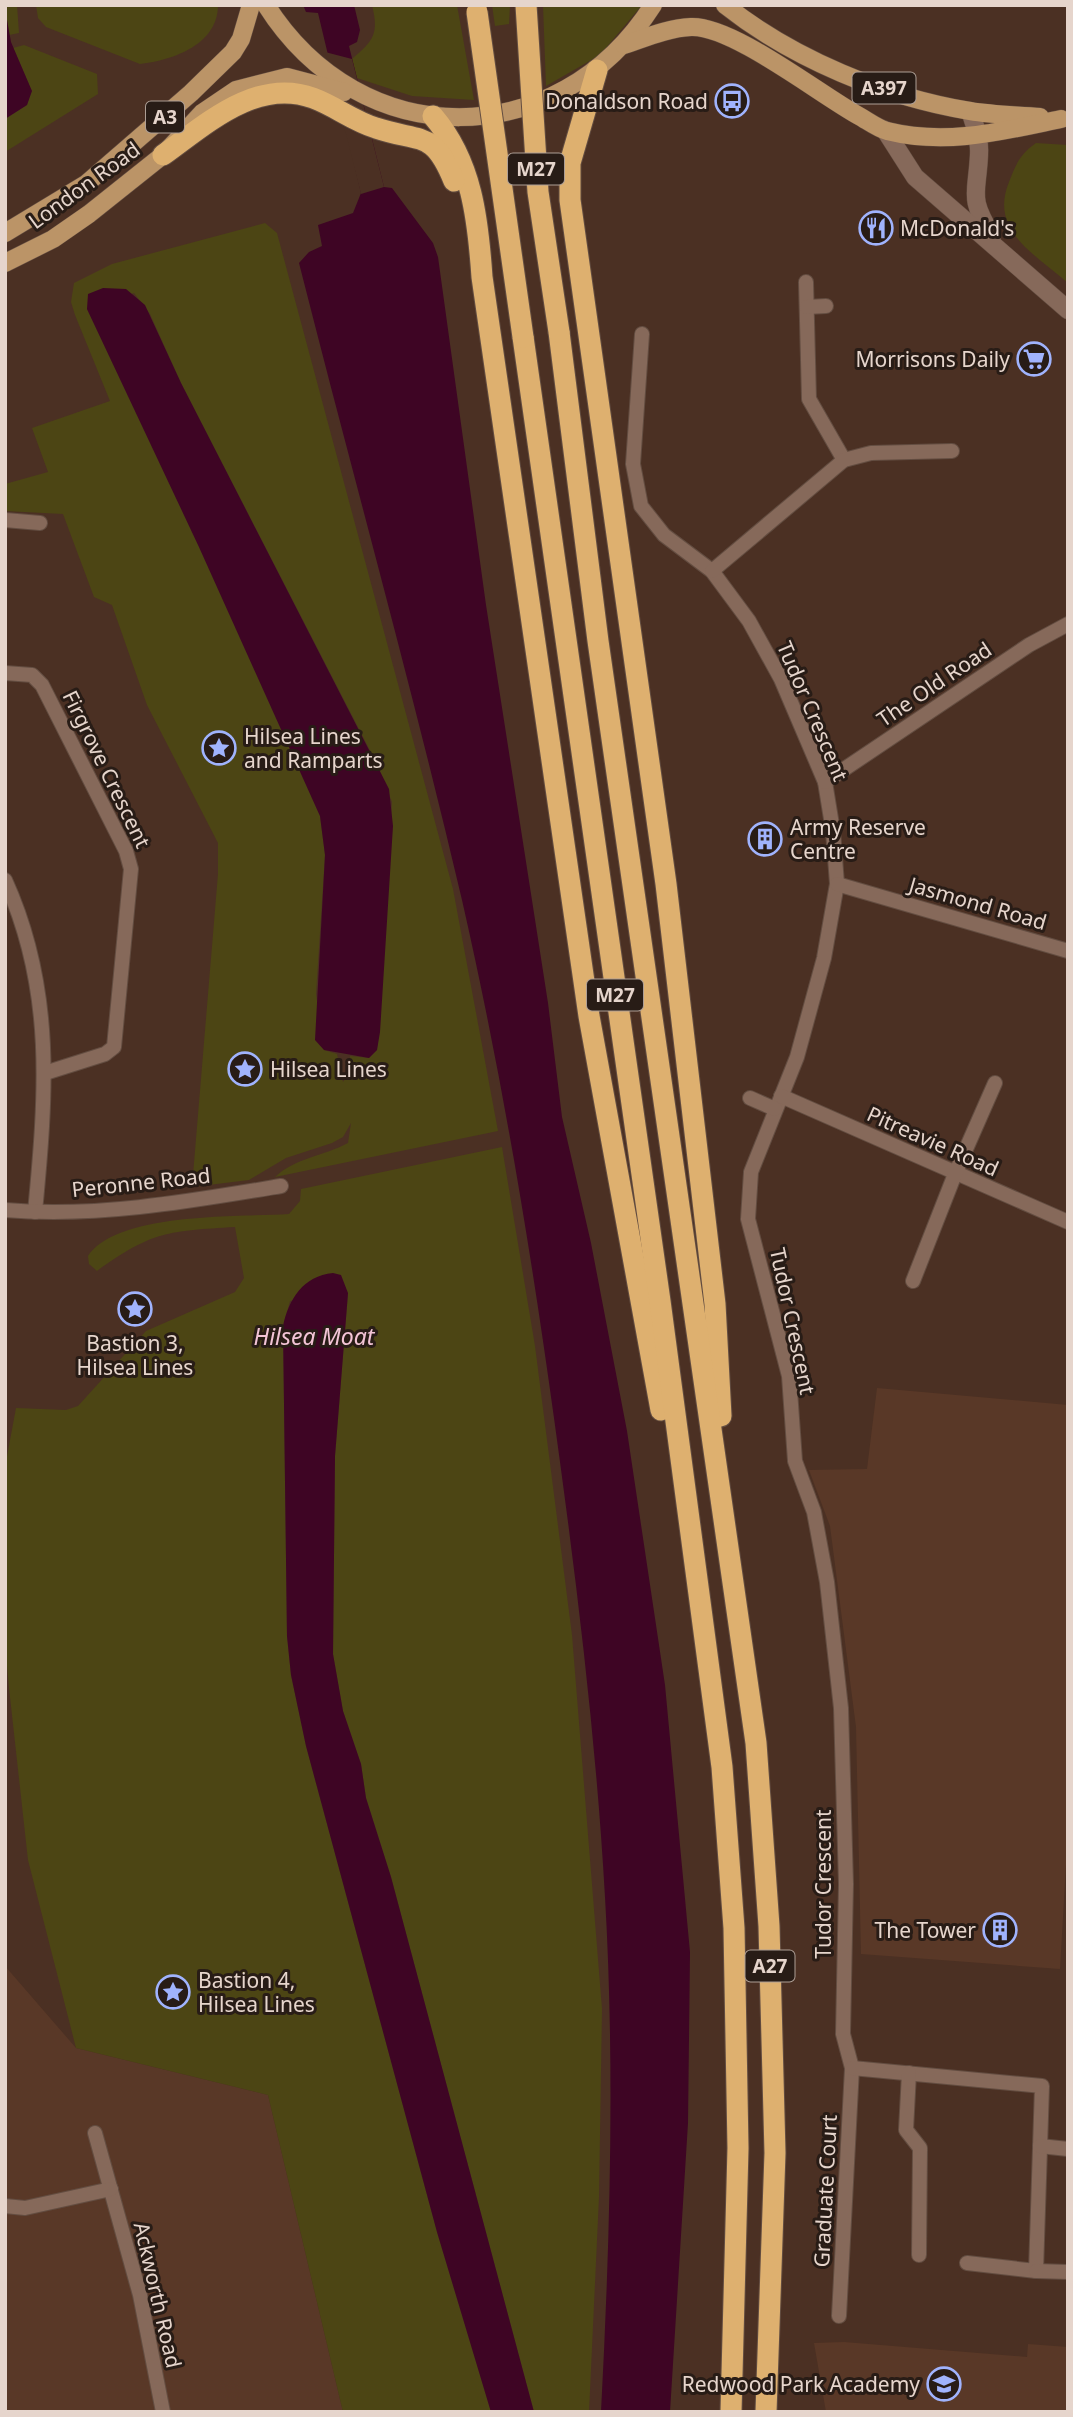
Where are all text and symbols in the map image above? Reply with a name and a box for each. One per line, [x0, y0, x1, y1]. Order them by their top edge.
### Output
road number: A397 [852, 72, 916, 104]
bus stop icon: Donaldson Road [713, 82, 751, 120]
place label: Donaldson Road [545, 87, 708, 115]
road number: A3 [146, 102, 184, 132]
street label: London Road [23, 135, 145, 235]
road number: M27 [508, 154, 564, 184]
restaurant icon: McDonald's [857, 209, 895, 247]
place label: McDonald's [900, 214, 1014, 242]
supermarket icon: Morrisons Daily [1015, 340, 1053, 378]
place label: Morrisons Daily [856, 345, 1010, 373]
street label: The Old Road [871, 635, 997, 733]
street label: Tudor Crescent [771, 637, 855, 786]
street label: Firgrove Crescent [57, 686, 157, 853]
place label: Hilsea Lines and Ramparts [244, 722, 383, 774]
place icon: Hilsea Lines and Ramparts [200, 729, 238, 767]
place label: Army Reserve Centre [790, 813, 926, 865]
building icon: Army Reserve Centre [746, 820, 784, 858]
street label: Jasmond Road [904, 869, 1050, 936]
road number: M27 [587, 979, 643, 1010]
place icon: Hilsea Lines [226, 1050, 264, 1088]
place label: Hilsea Lines [270, 1055, 387, 1083]
street label: Pitreavie Road [863, 1099, 1003, 1183]
street label: Peronne Road [70, 1161, 212, 1203]
street label: Tudor Crescent [764, 1245, 822, 1397]
place icon: Bastion 3, Hilsea Lines [116, 1290, 154, 1328]
water label: Hilsea Moat [254, 1320, 376, 1352]
place label: Bastion 3, Hilsea Lines [77, 1329, 193, 1381]
street label: Tudor Crescent [809, 1809, 837, 1959]
building icon: The Tower [981, 1911, 1019, 1949]
place label: The Tower [875, 1916, 976, 1944]
road number: A27 [746, 1950, 794, 1982]
place label: Bastion 4, Hilsea Lines [198, 1966, 315, 2018]
place icon: Bastion 4, Hilsea Lines [154, 1973, 192, 2011]
street label: Graduate Court [807, 2113, 843, 2268]
street label: Ackworth Road [128, 2219, 188, 2371]
school or university icon: Redwood Park Academy [925, 2365, 963, 2403]
place label: Redwood Park Academy [682, 2370, 920, 2398]

